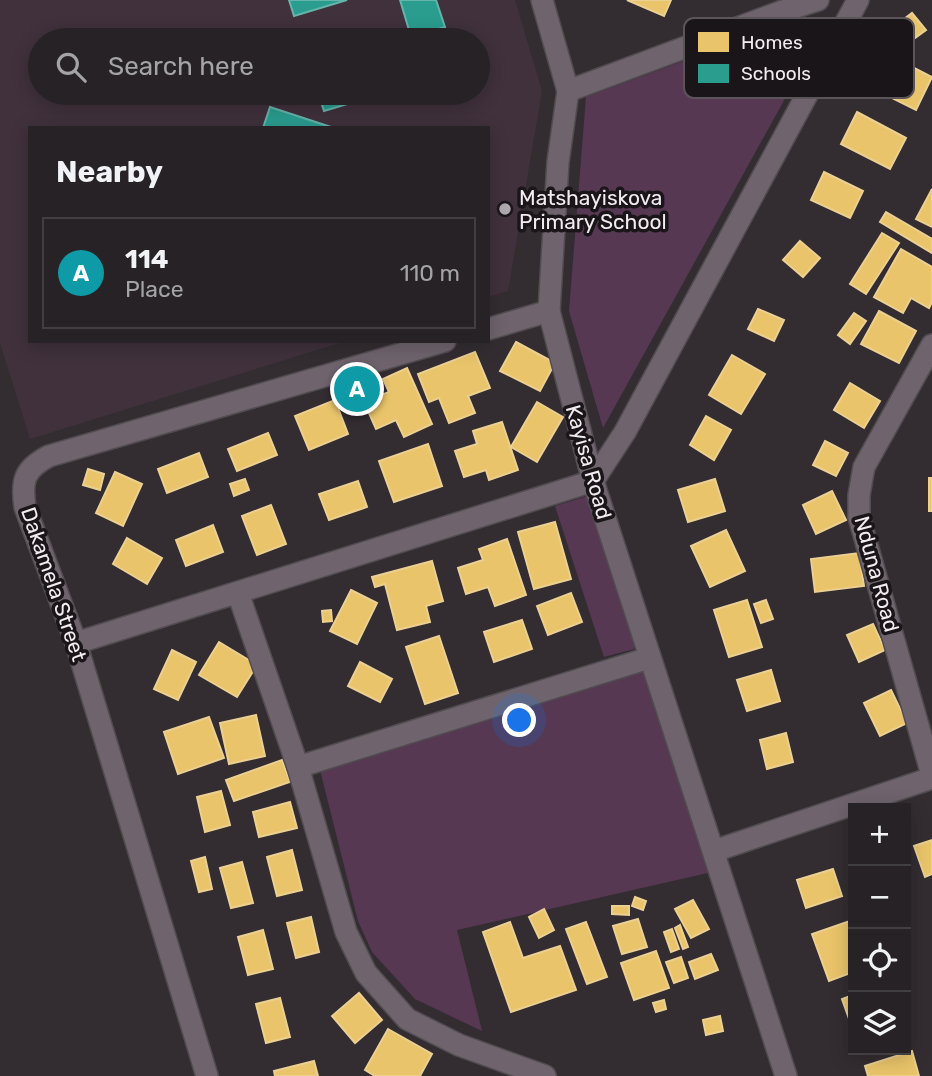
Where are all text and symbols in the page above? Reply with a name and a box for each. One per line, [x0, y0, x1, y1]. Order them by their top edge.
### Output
legend [684, 18, 914, 98]
search box [28, 28, 490, 105]
text: Homes [741, 31, 803, 54]
icon: search [52, 48, 90, 86]
text: Search here [108, 51, 254, 82]
text: Schools [741, 62, 811, 85]
text: Nearby [56, 154, 163, 190]
place label: Matshayiskova Primary School [519, 185, 667, 234]
marker: Matshayiskova Primary School [497, 201, 513, 217]
text: 114 [125, 244, 169, 275]
text: A [73, 259, 89, 287]
text: 110 m [400, 259, 460, 287]
text: Place [125, 275, 184, 303]
pin: A [334, 363, 380, 415]
street label: Kayisa Road [561, 402, 617, 522]
street label: Dakamela Street [16, 504, 92, 664]
street label: Nduna Road [850, 513, 904, 635]
your location [502, 703, 536, 737]
map controls [848, 803, 911, 1055]
button: + [848, 803, 911, 866]
button: − [848, 866, 911, 929]
button: locate [848, 929, 911, 992]
button: layers [848, 992, 911, 1055]

